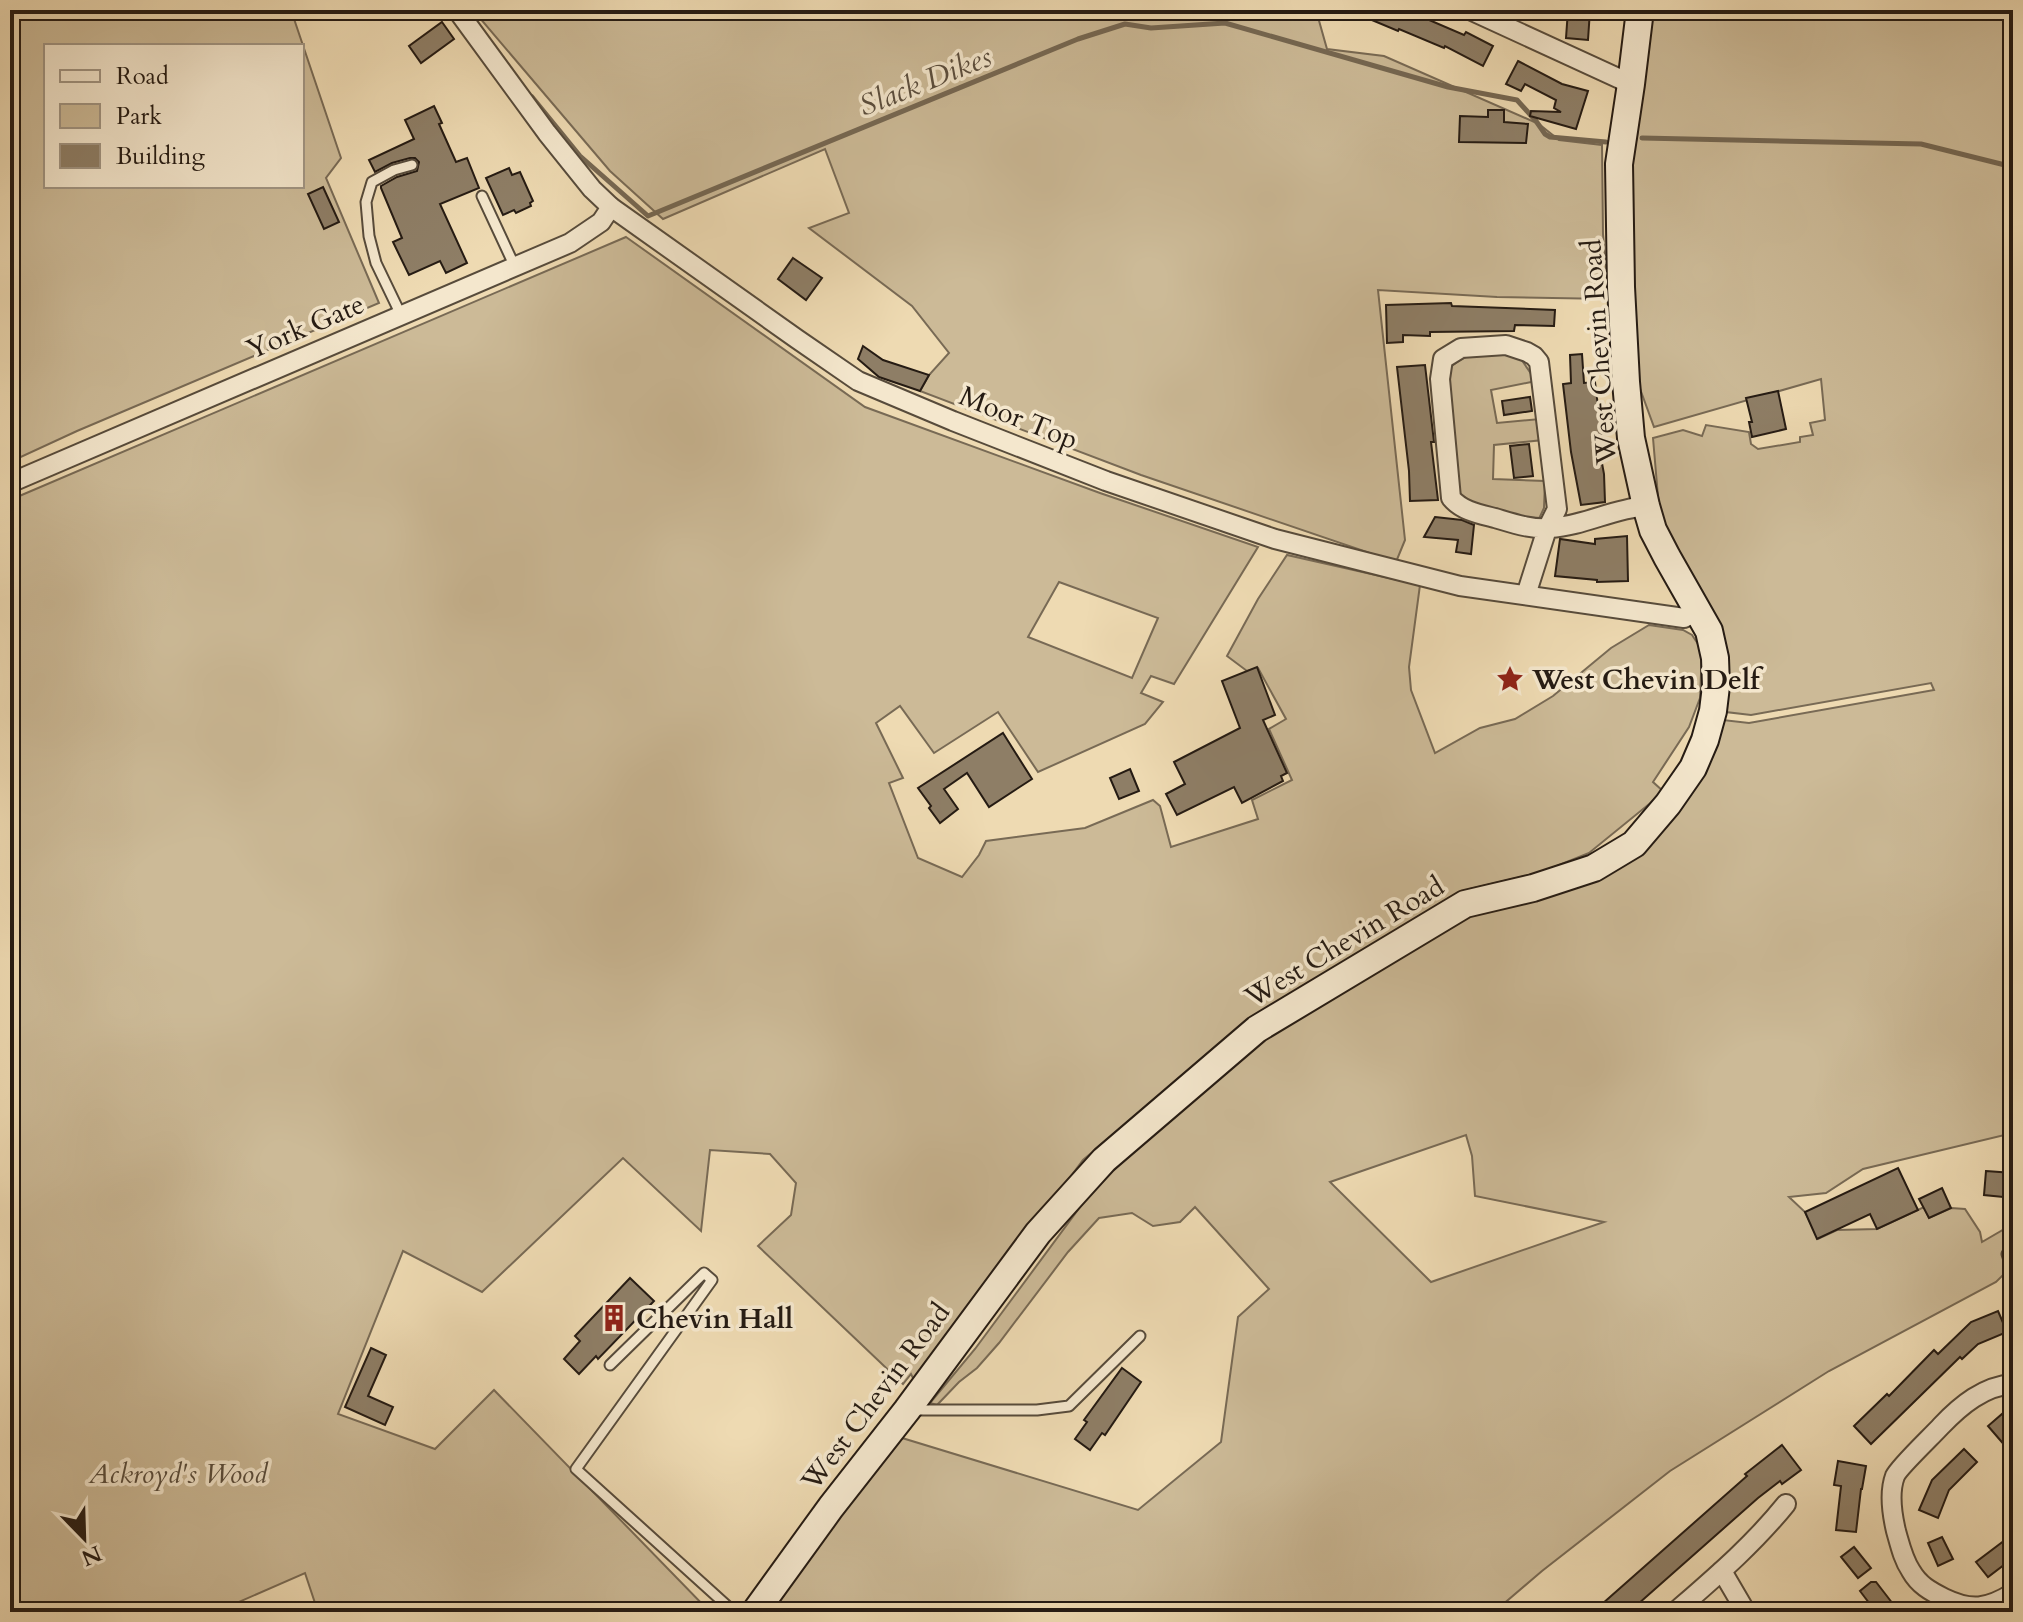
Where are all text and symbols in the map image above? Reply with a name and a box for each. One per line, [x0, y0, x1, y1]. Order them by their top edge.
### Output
water label: Slack Dikes [853, 36, 998, 127]
legend [44, 44, 304, 188]
text: Road [116, 60, 169, 93]
text: Park [116, 100, 162, 133]
text: Building [116, 140, 206, 173]
street label: West Chevin Road [1572, 238, 1626, 467]
street label: York Gate [241, 285, 370, 369]
street label: Moor Top [954, 377, 1084, 459]
place label: West Chevin Delf [1531, 661, 1764, 699]
place icon: West Chevin Delf [1495, 664, 1525, 694]
street label: West Chevin Road [1237, 867, 1451, 1017]
street label: West Chevin Road [792, 1295, 959, 1499]
place label: Chevin Hall [636, 1300, 793, 1338]
building icon: Chevin Hall [599, 1303, 629, 1333]
park label: Ackroyd's Wood [88, 1455, 269, 1493]
north arrow [44, 1498, 124, 1578]
text: N [77, 1538, 106, 1573]

